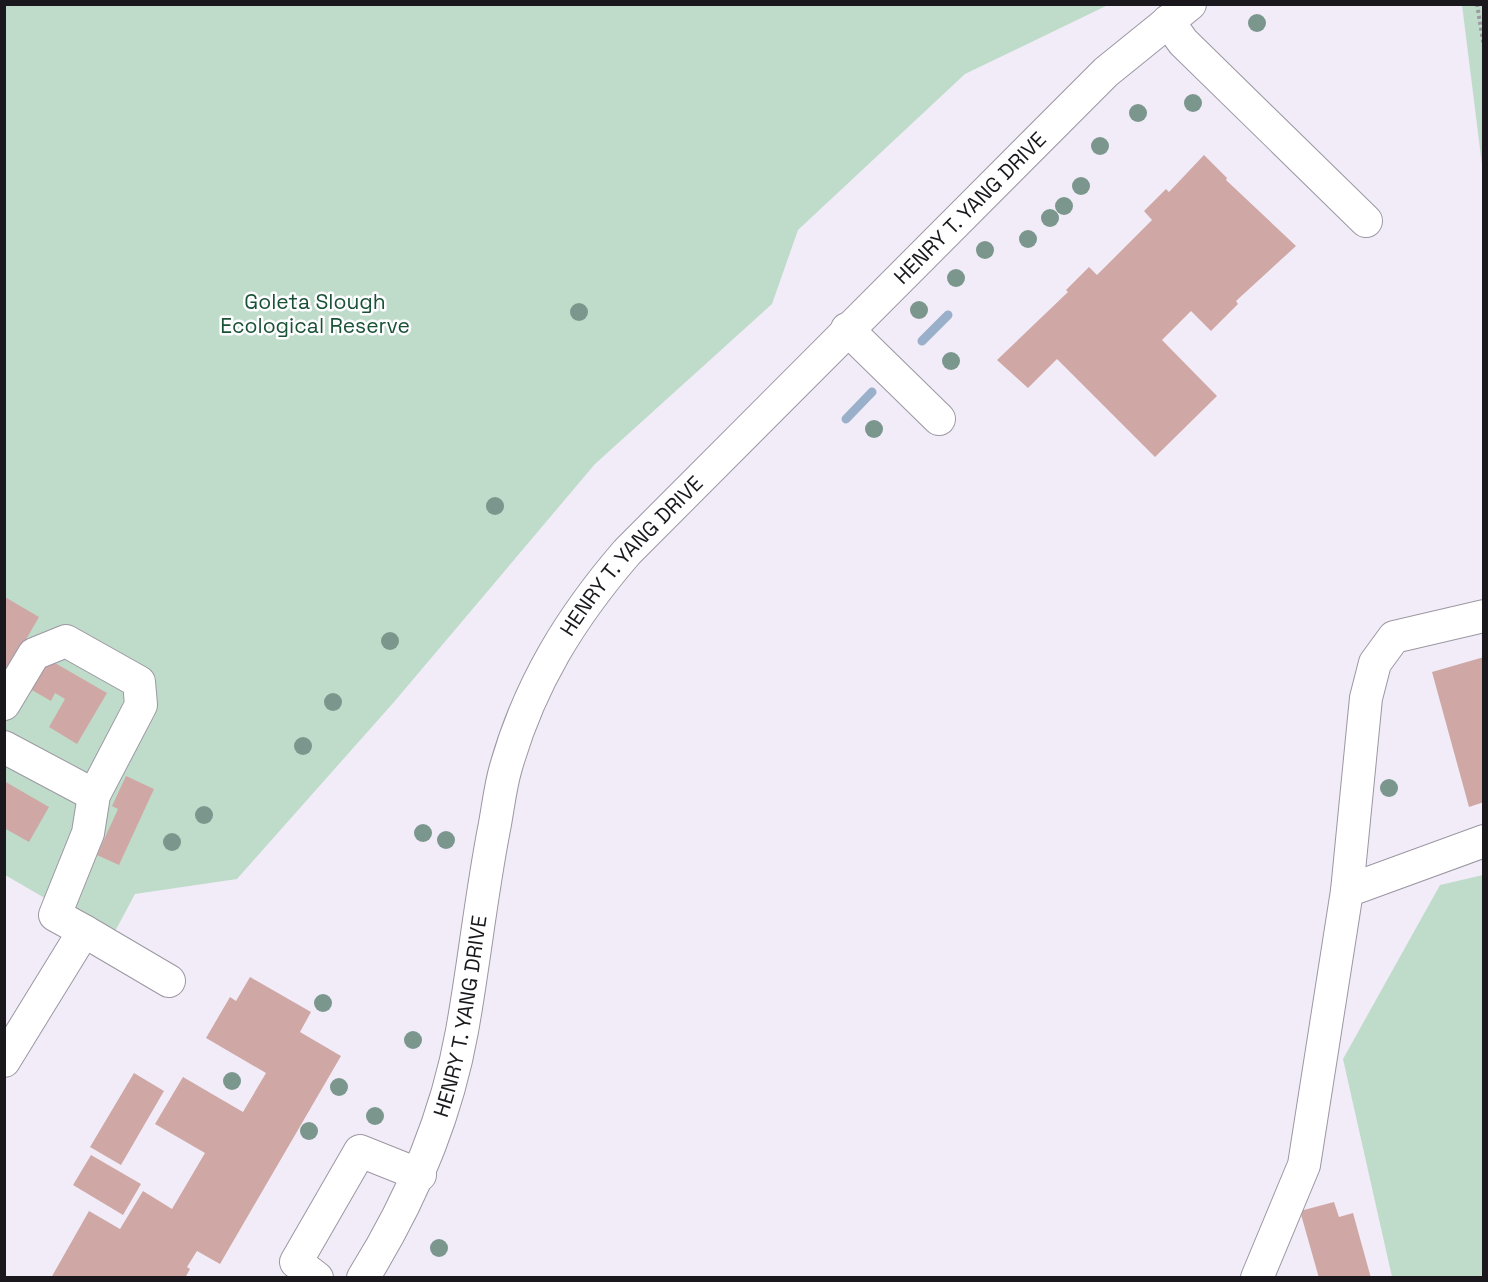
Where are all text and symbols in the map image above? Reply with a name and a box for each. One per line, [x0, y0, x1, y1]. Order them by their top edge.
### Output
street label: HENRY T. YANG DRIVE [888, 126, 1052, 290]
park label: Goleta Slough Ecological Reserve [220, 288, 410, 339]
street label: HENRY T. YANG DRIVE [554, 470, 708, 641]
street label: HENRY T. YANG DRIVE [427, 914, 493, 1120]

